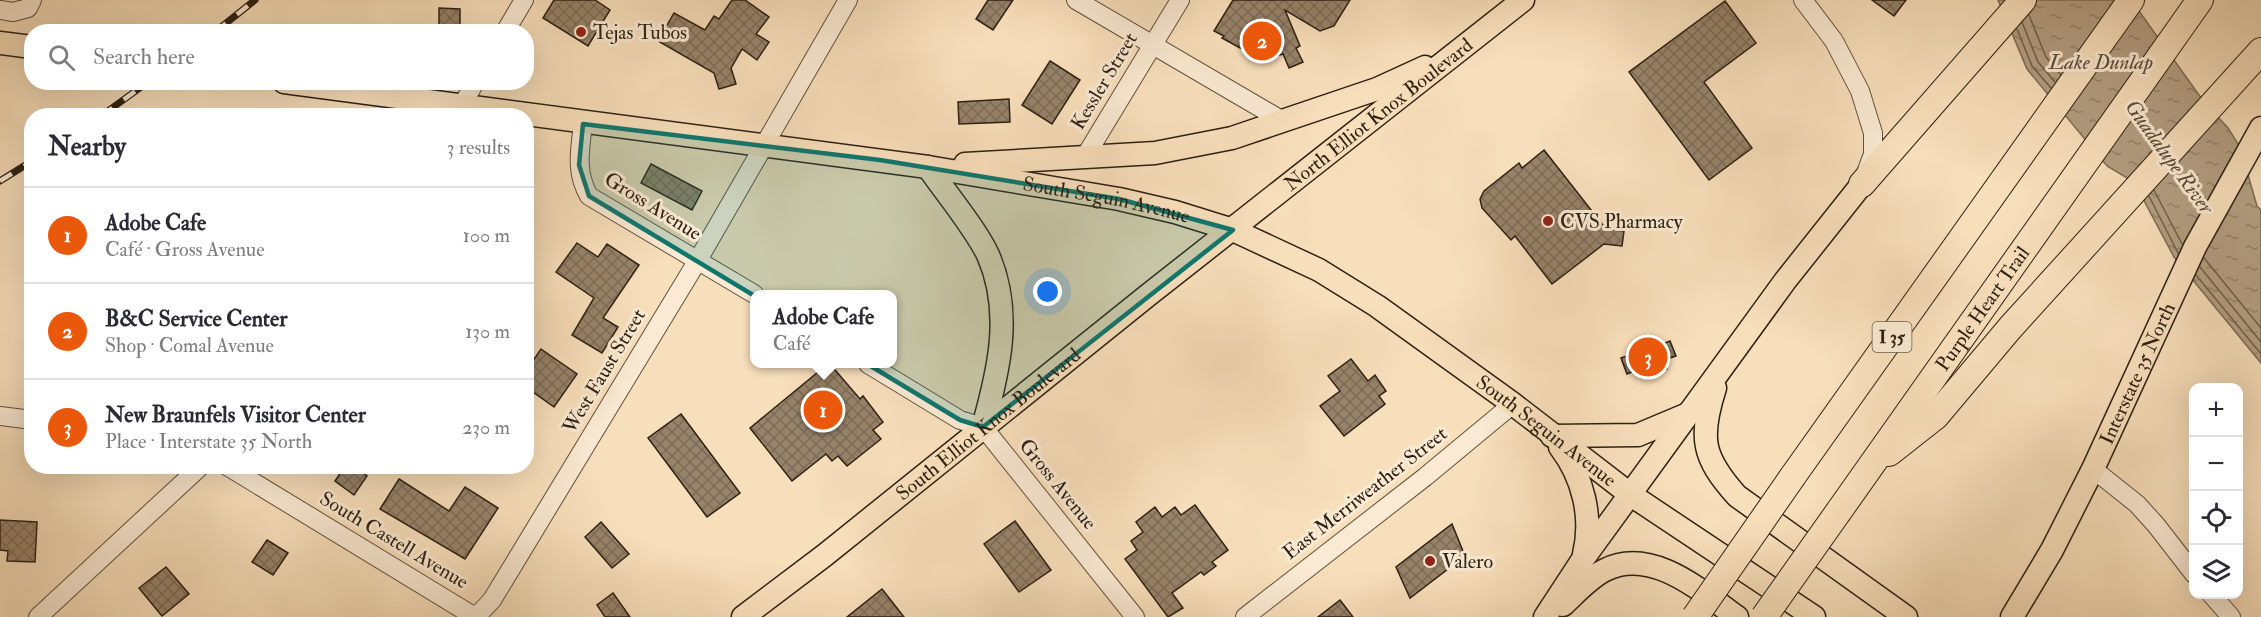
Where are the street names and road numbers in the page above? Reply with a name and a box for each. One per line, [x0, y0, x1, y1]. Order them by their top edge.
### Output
street label: Kessler Street [1065, 27, 1143, 134]
street label: North Elliot Knox Boulevard [1279, 32, 1477, 196]
street label: Gross Avenue [600, 166, 706, 246]
street label: South Seguin Avenue [1021, 171, 1193, 228]
street label: Purple Heart Trail [1929, 241, 2035, 376]
street label: Interstate 35 North [2094, 298, 2181, 448]
street label: West Faust Street [557, 304, 651, 439]
road number: I 35 [1872, 322, 1912, 352]
street label: South Elliot Knox Boulevard [891, 342, 1086, 506]
street label: South Seguin Avenue [1471, 369, 1622, 492]
street label: East Merriweather Street [1278, 421, 1453, 565]
street label: Gross Avenue [1014, 434, 1102, 534]
street label: South Castell Avenue [315, 486, 473, 594]

